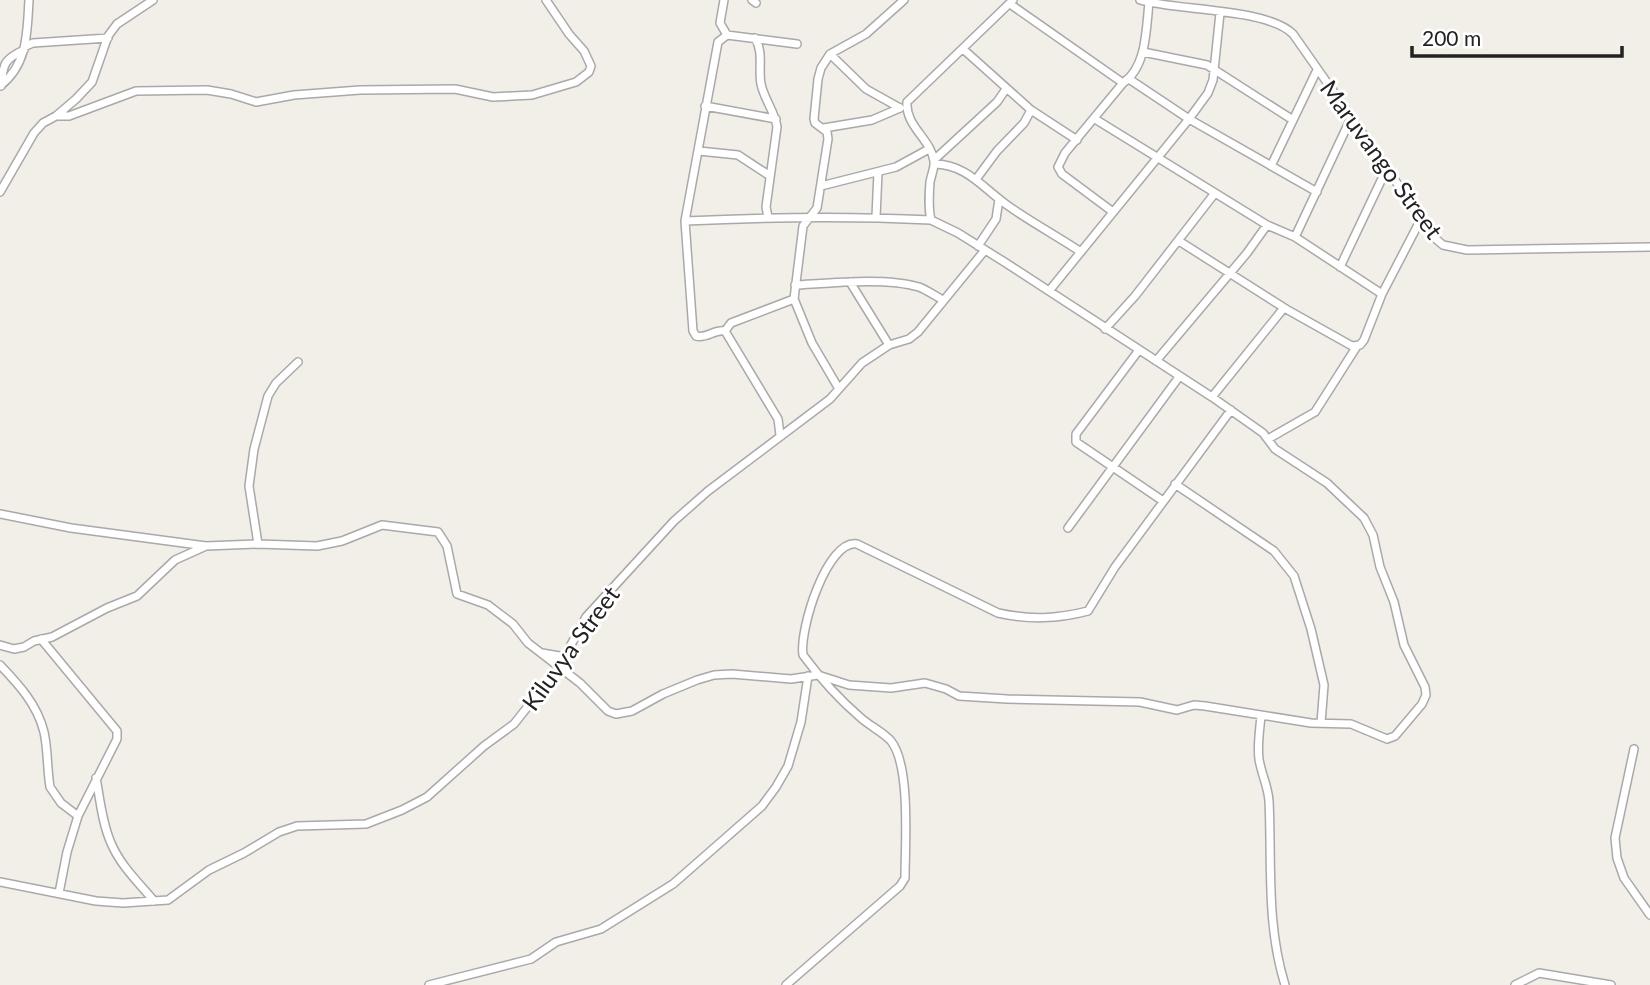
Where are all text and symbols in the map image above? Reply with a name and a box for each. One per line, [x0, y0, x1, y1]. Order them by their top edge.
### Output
scale bar [1412, 14, 1622, 58]
text: 200 m [1422, 25, 1481, 50]
street label: Maruvango Street [1315, 74, 1449, 244]
street label: Kiluvya Street [515, 580, 625, 716]

